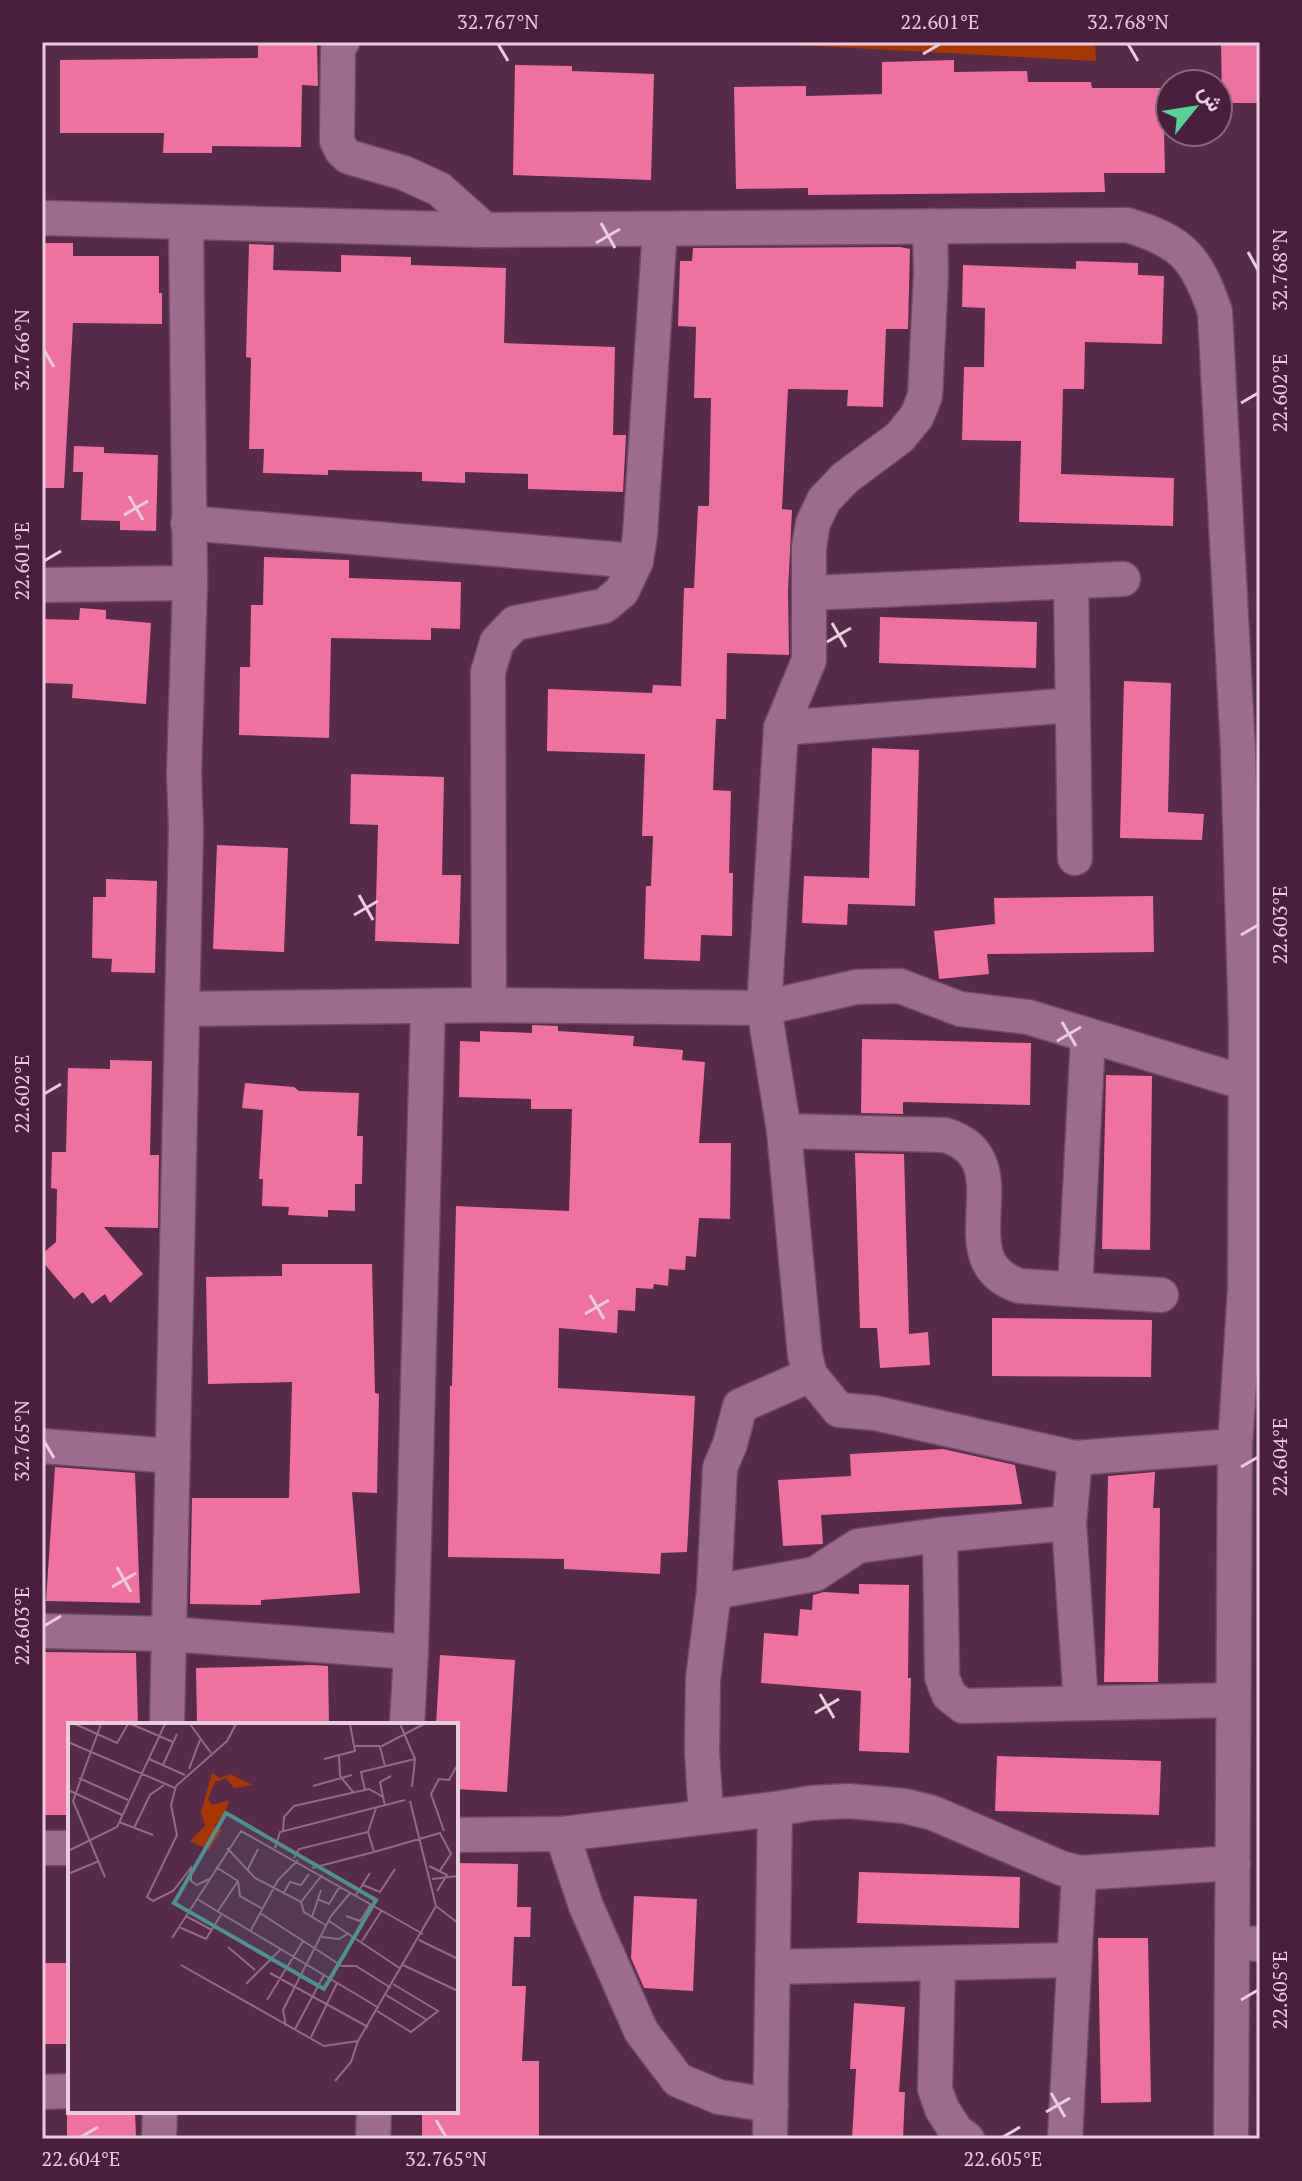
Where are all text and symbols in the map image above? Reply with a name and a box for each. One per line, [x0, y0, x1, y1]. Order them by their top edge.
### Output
text: 32.767°N [457, 8, 539, 35]
text: 22.601°E [901, 8, 980, 35]
text: 32.768°N [1087, 8, 1169, 35]
north arrow [1154, 68, 1234, 148]
text: ش [1193, 79, 1231, 116]
text: 32.768°N [1266, 229, 1293, 311]
text: 32.766°N [8, 309, 35, 391]
text: 22.602°E [1266, 354, 1293, 433]
text: 22.601°E [8, 522, 35, 601]
text: 22.603°E [1266, 886, 1293, 965]
text: 22.602°E [8, 1055, 35, 1134]
text: 32.765°N [8, 1400, 35, 1482]
text: 22.604°E [1266, 1418, 1293, 1497]
text: 22.603°E [8, 1587, 35, 1666]
inset map [68, 1723, 458, 2113]
text: 22.605°E [1266, 1951, 1293, 2030]
text: 22.604°E [42, 2145, 121, 2172]
text: 32.765°N [405, 2145, 487, 2172]
text: 22.605°E [964, 2145, 1043, 2172]

